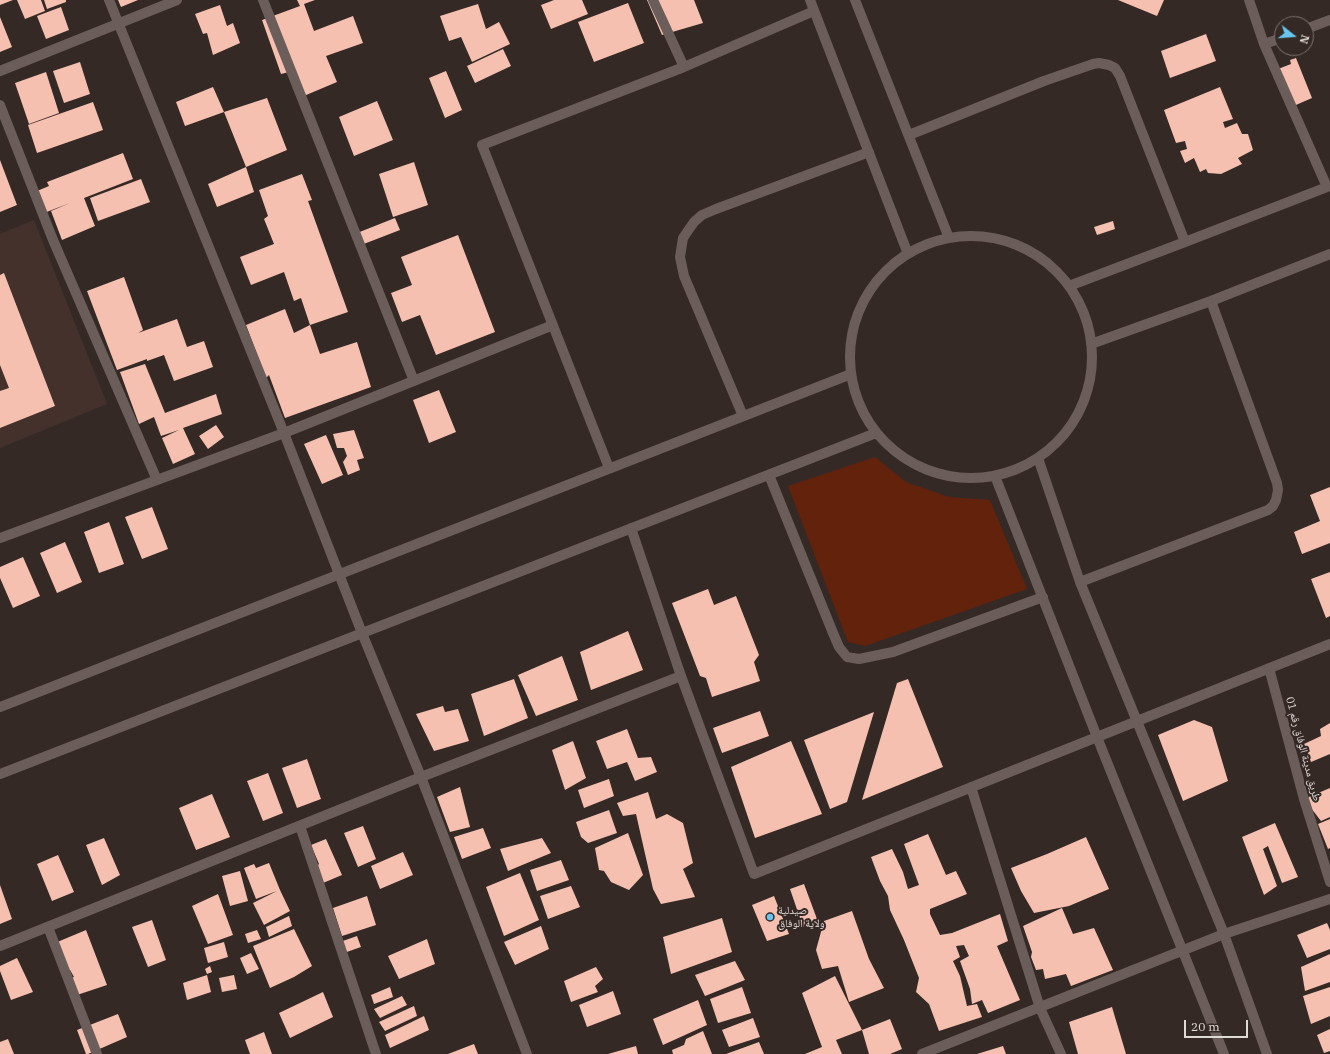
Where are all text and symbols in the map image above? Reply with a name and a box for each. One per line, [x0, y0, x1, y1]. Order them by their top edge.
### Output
north arrow [1274, 16, 1314, 56]
text: N [1297, 33, 1312, 45]
street label: طريق مدينة الوفاق رقم 01 [1283, 695, 1323, 803]
place label: صيدلية ولاية الوفاق [778, 904, 825, 930]
marker: صيدلية ولاية الوفاق [765, 912, 775, 922]
scale bar [1186, 1012, 1250, 1038]
text: 20 m [1191, 1019, 1220, 1034]

